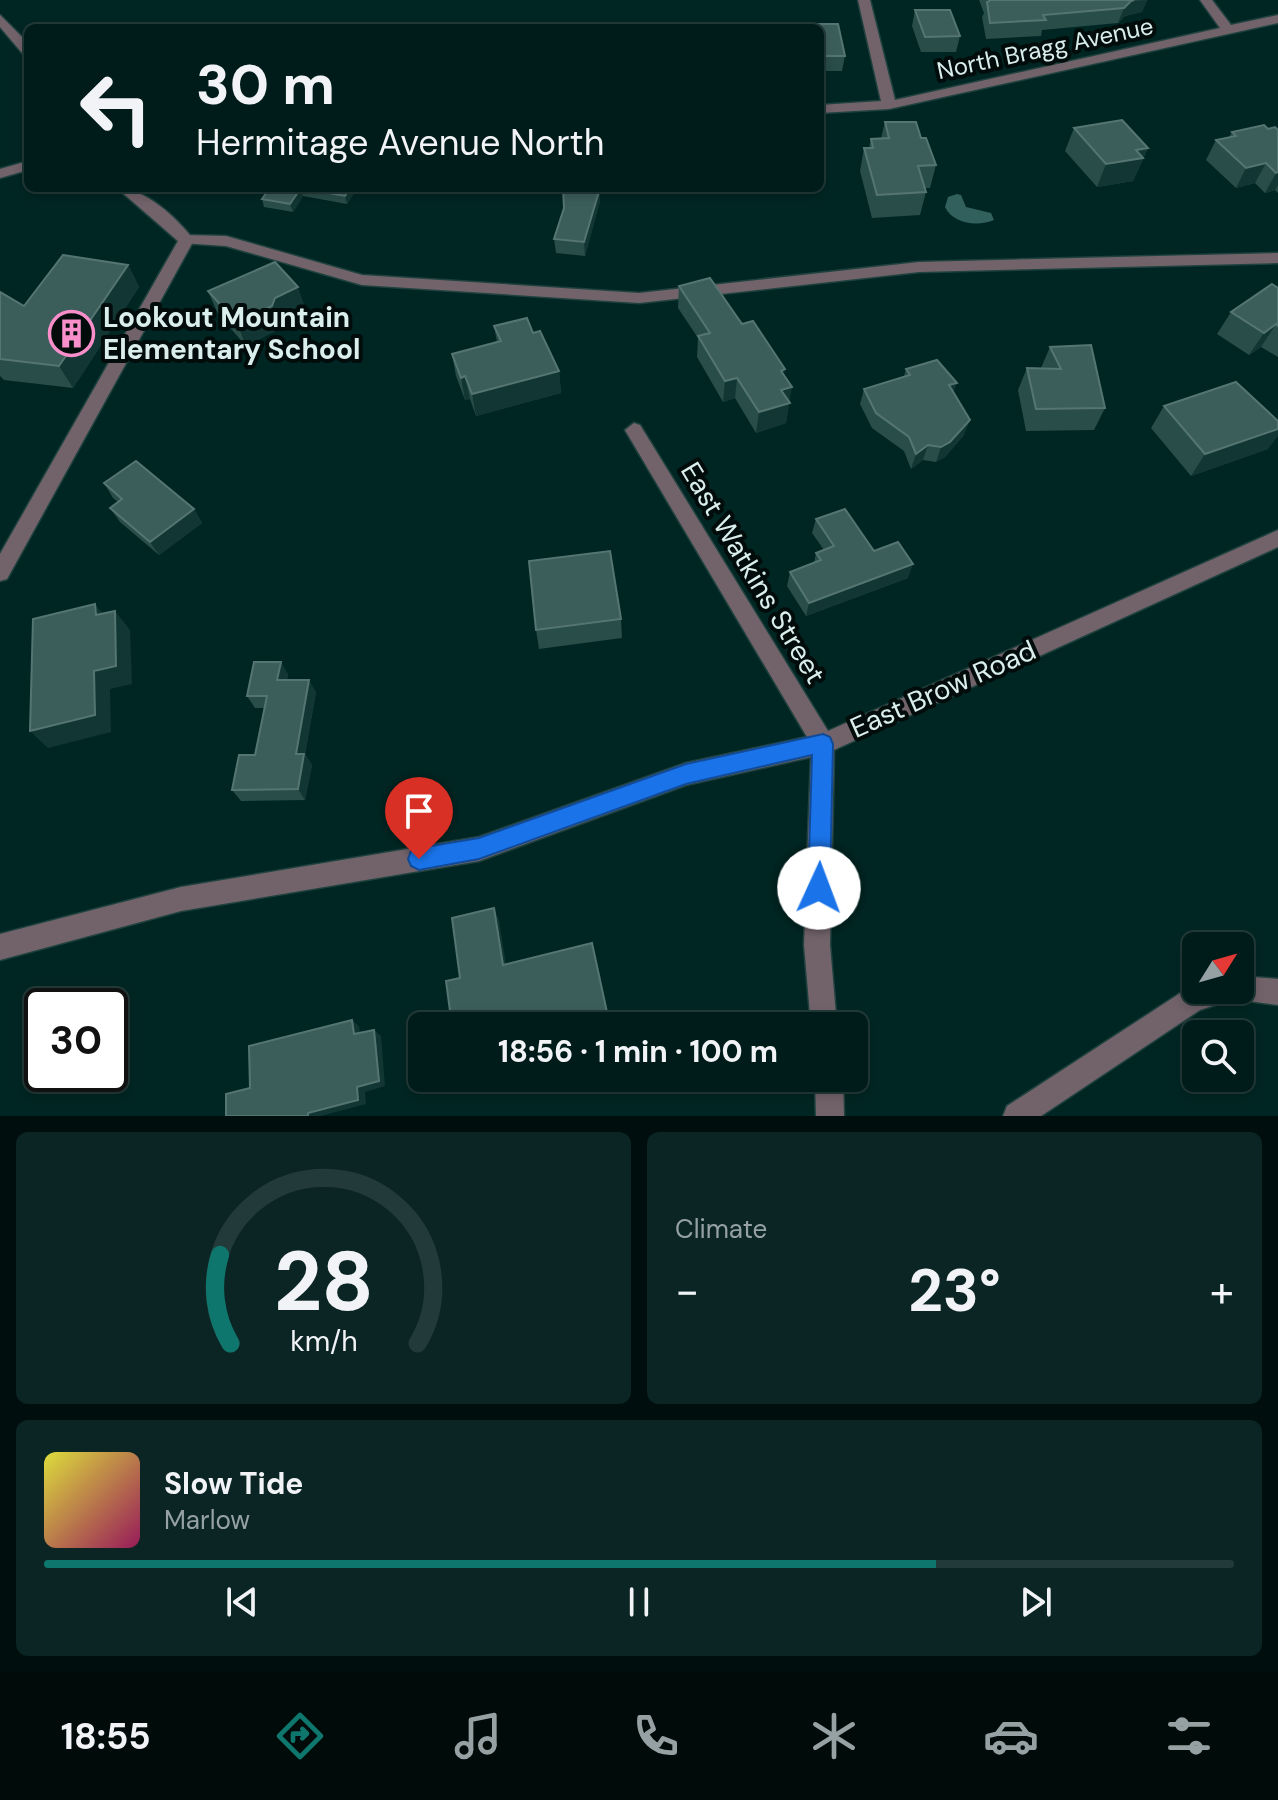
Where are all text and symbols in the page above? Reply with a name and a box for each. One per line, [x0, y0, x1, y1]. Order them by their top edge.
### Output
street label: North Bragg Avenue [934, 10, 1156, 86]
text: 30 m [196, 48, 335, 121]
icon: left [64, 56, 168, 160]
text: Hermitage Avenue North [196, 119, 604, 166]
place label: Lookout Mountain Elementary School [103, 299, 360, 368]
building icon: Lookout Mountain Elementary School [48, 309, 96, 357]
street label: East Watkins Street [672, 455, 834, 691]
street label: East Brow Road [844, 631, 1042, 747]
pin [385, 777, 453, 859]
icon: arrive [397, 789, 441, 833]
position arrow [777, 846, 861, 930]
north arrow [1182, 932, 1254, 1004]
map controls [1182, 932, 1254, 1092]
speed limit sign: 30 [24, 988, 128, 1092]
button: search [1182, 1020, 1254, 1092]
text: 18:56 · 1 min · 100 m [498, 1032, 778, 1071]
text: Climate [675, 1212, 767, 1246]
text: 28 [273, 1227, 374, 1336]
text: 23° [908, 1251, 1001, 1330]
text: − [675, 1262, 699, 1320]
text: + [1210, 1262, 1234, 1320]
text: km/h [290, 1323, 357, 1360]
text: Slow Tide [164, 1464, 303, 1503]
text: Marlow [164, 1503, 250, 1537]
icon: previous [220, 1580, 264, 1624]
icon: pause [617, 1580, 661, 1624]
icon: next [1014, 1580, 1058, 1624]
icon: directions [272, 1708, 328, 1764]
icon: music [450, 1708, 506, 1764]
icon: phone [628, 1708, 684, 1764]
icon: climate [806, 1708, 862, 1764]
icon: car [983, 1708, 1039, 1764]
icon: filters [1161, 1708, 1217, 1764]
text: 18:55 [61, 1713, 151, 1760]

